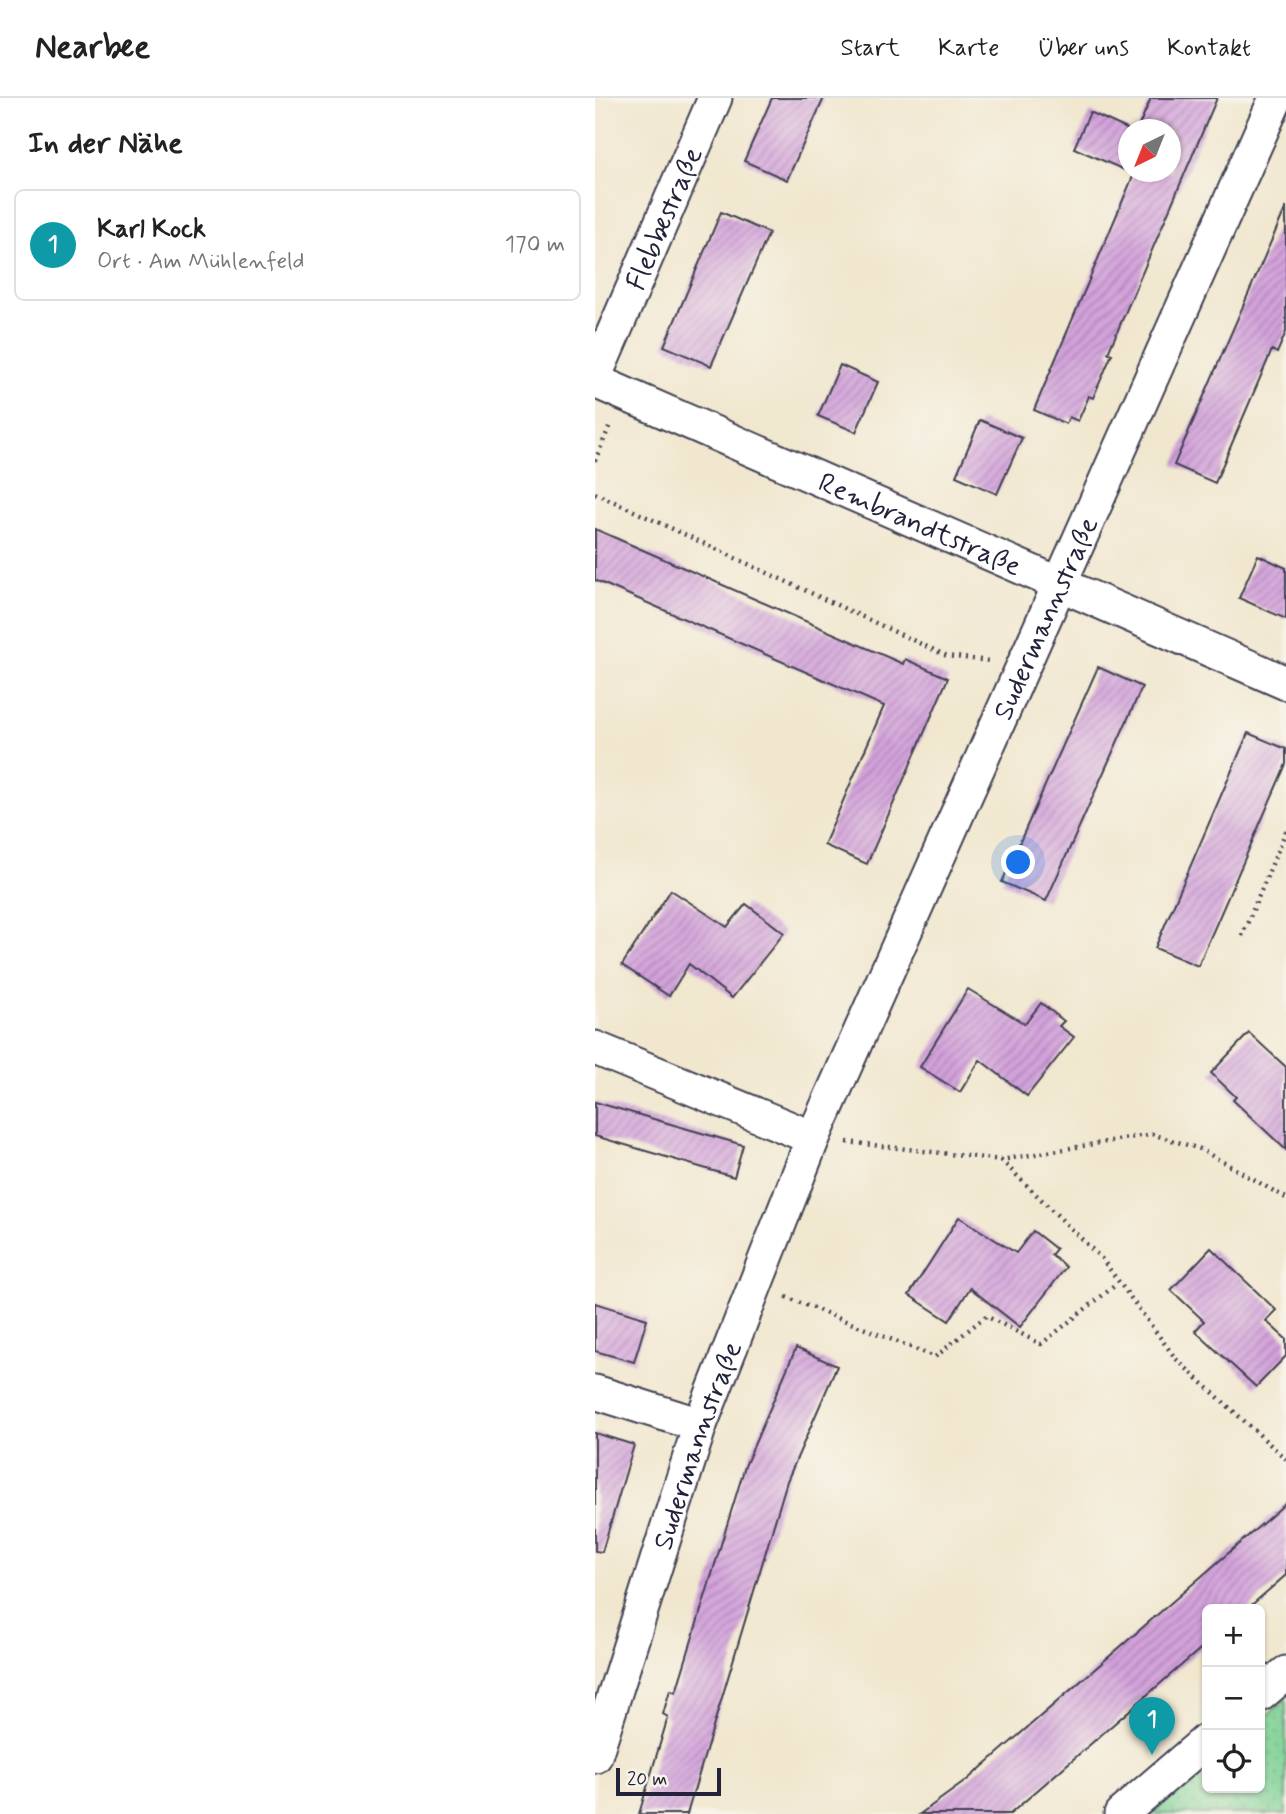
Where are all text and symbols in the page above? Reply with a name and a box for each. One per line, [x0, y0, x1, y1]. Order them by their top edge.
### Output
text: Nearbee [35, 26, 150, 70]
text: Start [840, 33, 900, 64]
text: Karte [938, 33, 999, 64]
text: Über uns [1037, 33, 1129, 64]
text: Kontakt [1167, 33, 1251, 64]
north arrow [1118, 119, 1181, 182]
text: In der Nähe [28, 124, 183, 163]
street label: Flebbestraße [618, 142, 713, 296]
text: Karl Kock [97, 213, 206, 247]
text: 1 [48, 230, 58, 260]
text: 170 m [505, 230, 565, 260]
text: Ort · Am Mühlenfeld [97, 247, 305, 277]
street label: Rembrandtstraße [812, 465, 1027, 586]
street label: Sudermannstraße [985, 512, 1108, 726]
your location [1001, 845, 1035, 879]
street label: Sudermannstraße [646, 1336, 752, 1555]
map controls [1202, 1604, 1265, 1793]
button: + [1202, 1604, 1265, 1667]
button: − [1202, 1667, 1265, 1730]
pin: 1 [1129, 1697, 1175, 1755]
button: locate [1202, 1730, 1265, 1793]
scale bar [616, 1765, 721, 1797]
text: 20 m [627, 1767, 667, 1792]

